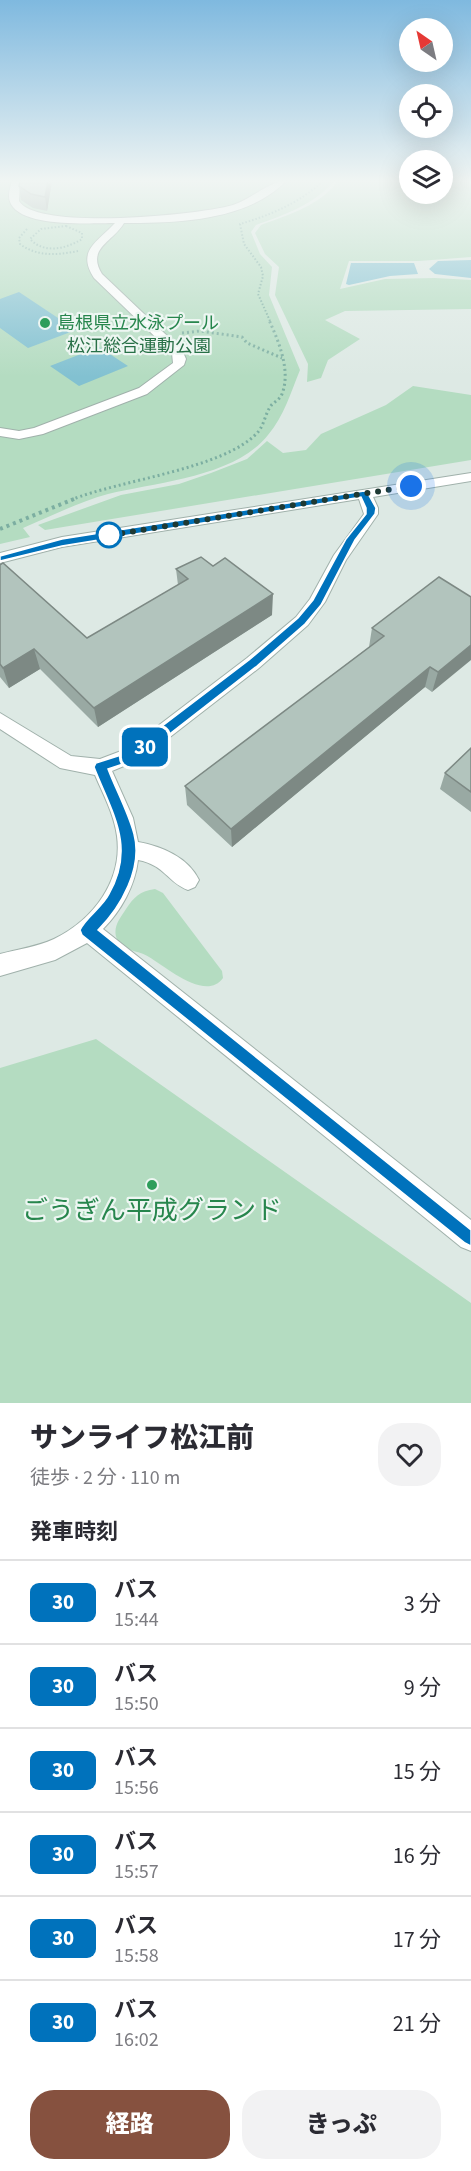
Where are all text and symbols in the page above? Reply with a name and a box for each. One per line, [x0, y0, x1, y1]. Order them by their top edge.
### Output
north arrow [399, 18, 453, 72]
map controls [399, 18, 453, 204]
button: locate [399, 84, 453, 138]
button: layers [399, 150, 453, 204]
place label: 島根県立水泳プール [57, 311, 219, 336]
marker: 島根県立水泳プール [38, 316, 52, 330]
park label: 松江総合運動公園 [67, 334, 211, 359]
your location [396, 471, 426, 501]
unlabelled marker [96, 522, 122, 548]
line badge: 30 [118, 728, 172, 766]
text: 30 [134, 732, 156, 762]
marker: ごうぎん平成グランド [145, 1178, 159, 1192]
place label: ごうぎん平成グランド [22, 1192, 282, 1229]
text: サンライフ松江前 [30, 1418, 254, 1458]
button: heart [378, 1423, 441, 1486]
text: 徒歩 · 2 分 · 110 m [30, 1464, 180, 1492]
text: 発車時刻 [30, 1516, 118, 1548]
text: バス [114, 1574, 158, 1606]
text: 30 [52, 1587, 74, 1617]
text: 3 分 [404, 1588, 441, 1620]
text: 15:44 [114, 1606, 159, 1634]
text: バス [114, 1658, 158, 1690]
text: 30 [52, 1671, 74, 1701]
text: 9 分 [404, 1672, 441, 1704]
text: 15:50 [114, 1690, 159, 1718]
text: バス [114, 1742, 158, 1774]
text: 30 [52, 1755, 74, 1785]
text: 15 分 [393, 1756, 441, 1788]
text: 15:56 [114, 1774, 159, 1802]
text: バス [114, 1826, 158, 1858]
text: 30 [52, 1839, 74, 1869]
text: 16 分 [393, 1840, 441, 1872]
text: 15:57 [114, 1858, 159, 1886]
text: バス [114, 1910, 158, 1942]
text: 30 [52, 1923, 74, 1953]
text: 17 分 [393, 1924, 441, 1956]
text: 15:58 [114, 1942, 159, 1970]
text: バス [114, 1994, 158, 2026]
text: 30 [52, 2007, 74, 2037]
text: 21 分 [393, 2008, 441, 2040]
text: 16:02 [114, 2026, 159, 2054]
button: 経路 [30, 2090, 230, 2159]
button: きっぷ [242, 2090, 441, 2159]

